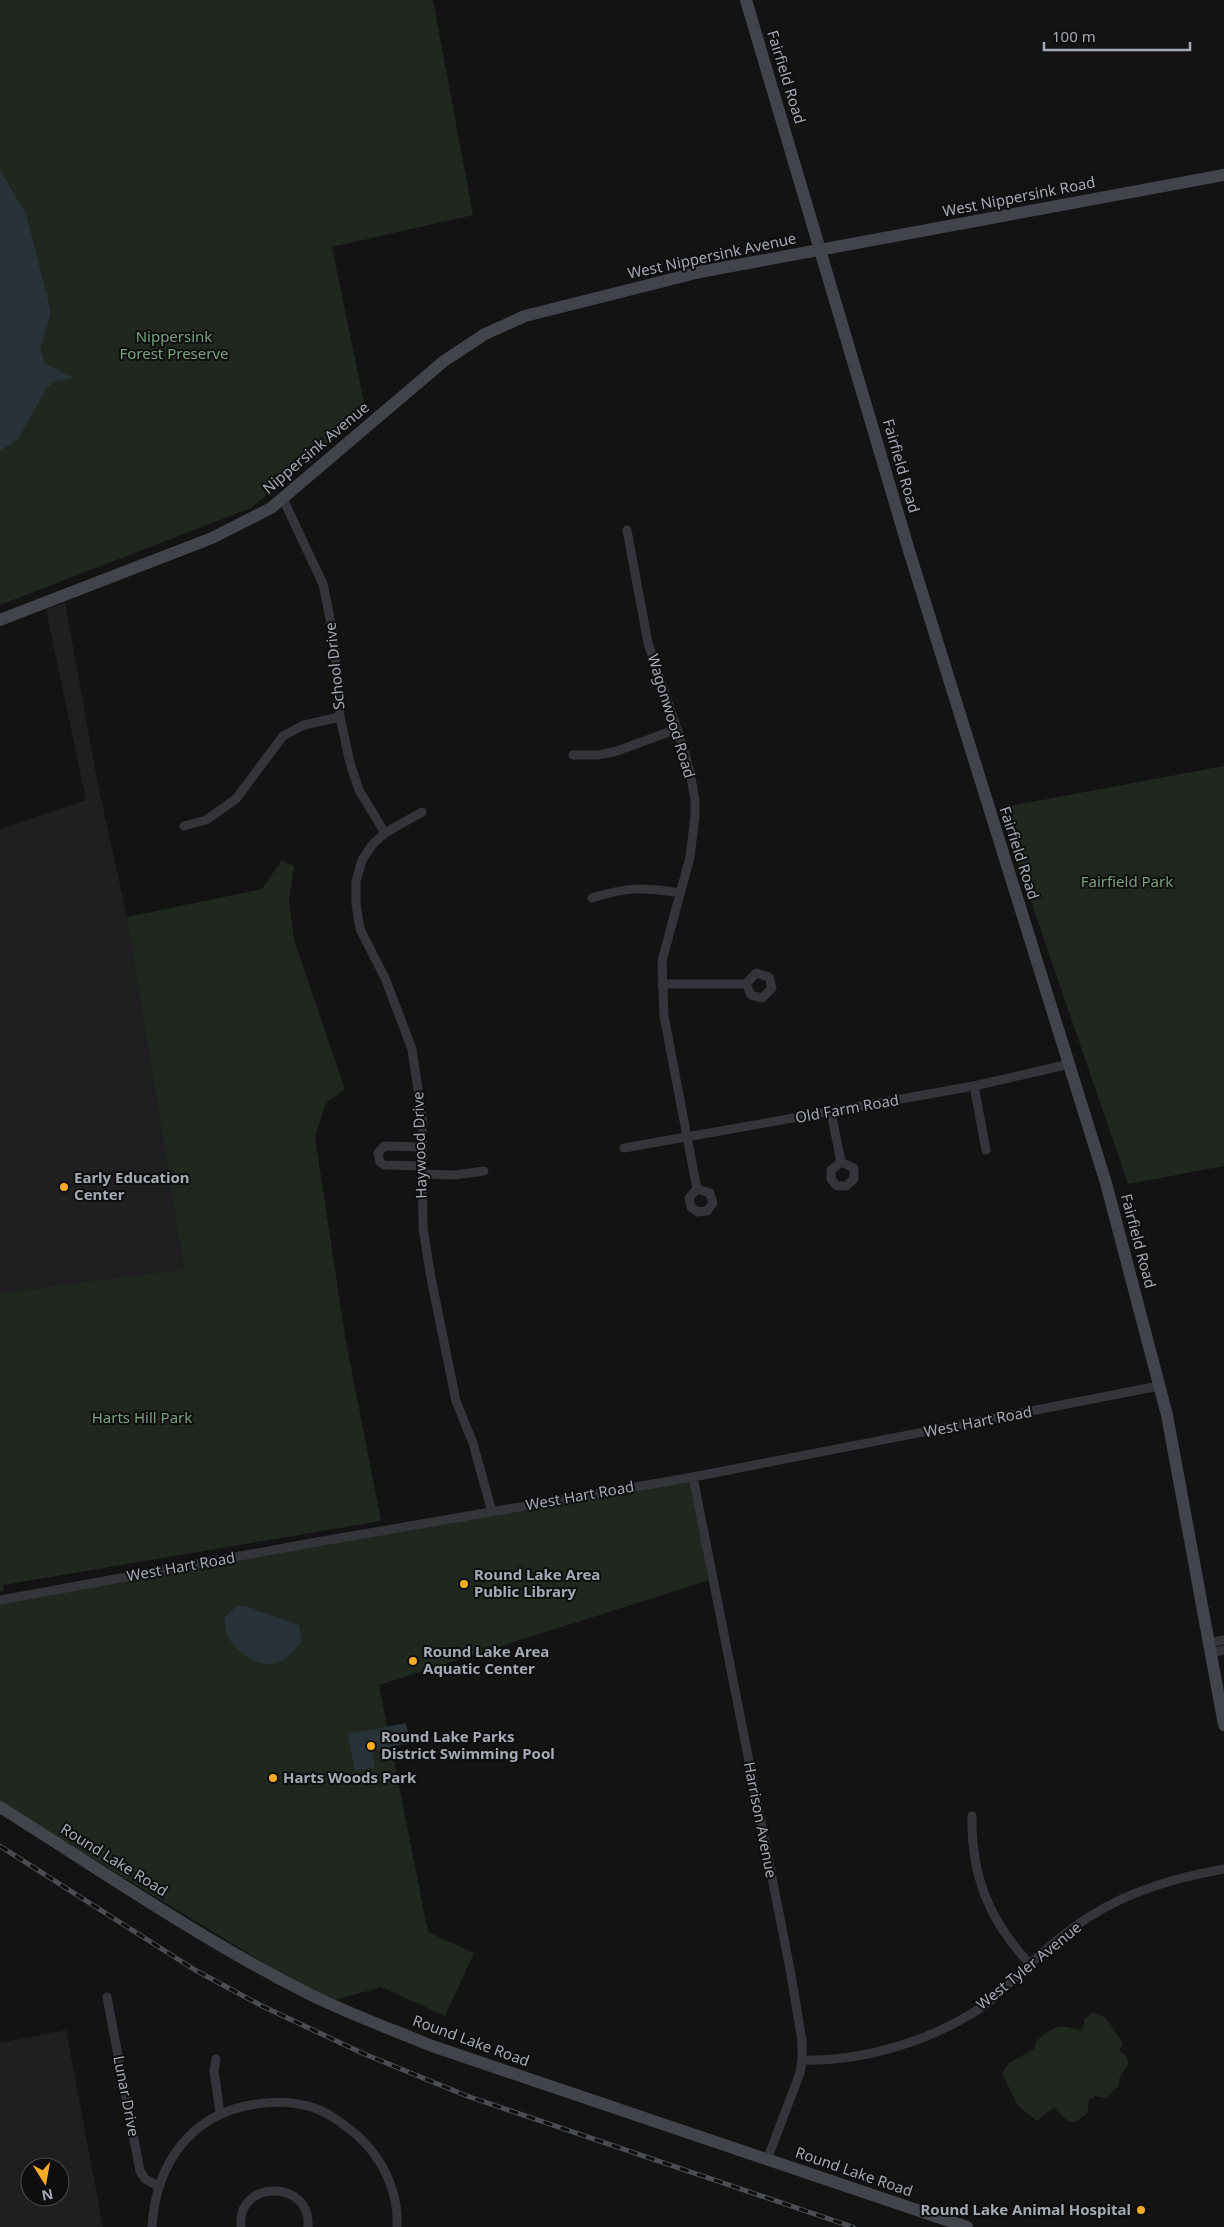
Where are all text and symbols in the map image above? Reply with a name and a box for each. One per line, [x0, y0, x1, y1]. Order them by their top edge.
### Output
scale bar [1044, 20, 1190, 52]
text: 100 m [1052, 26, 1096, 46]
street label: Fairfield Road [763, 28, 811, 126]
street label: West Nippersink Road [941, 171, 1097, 221]
street label: West Nippersink Avenue [626, 227, 798, 283]
park label: Nippersink Forest Preserve [119, 326, 229, 363]
street label: Nippersink Avenue [258, 397, 373, 498]
street label: Fairfield Road [879, 416, 925, 515]
street label: School Drive [319, 621, 349, 711]
street label: Wagonwood Road [644, 651, 700, 780]
street label: Fairfield Road [995, 804, 1044, 902]
park label: Fairfield Park [1081, 871, 1173, 891]
street label: Old Farm Road [793, 1089, 900, 1127]
street label: Haywood Drive [407, 1091, 431, 1199]
place label: Early Education Center [74, 1167, 190, 1204]
marker: Early Education Center [58, 1181, 70, 1193]
street label: Fairfield Road [1117, 1191, 1161, 1290]
street label: West Hart Road [922, 1401, 1034, 1441]
park label: Harts Hill Park [92, 1407, 192, 1427]
street label: West Hart Road [524, 1476, 636, 1514]
street label: West Hart Road [125, 1547, 237, 1585]
place label: Round Lake Area Public Library [474, 1564, 600, 1601]
marker: Round Lake Area Public Library [458, 1578, 470, 1590]
place label: Round Lake Area Aquatic Center [423, 1641, 549, 1678]
marker: Round Lake Area Aquatic Center [407, 1655, 419, 1667]
place label: Round Lake Parks District Swimming Pool [381, 1726, 555, 1763]
marker: Round Lake Parks District Swimming Pool [365, 1740, 377, 1752]
street label: Harrison Avenue [740, 1760, 782, 1880]
place label: Harts Woods Park [283, 1767, 417, 1787]
marker: Harts Woods Park [267, 1772, 279, 1784]
street label: Round Lake Road [57, 1818, 172, 1900]
street label: West Tyler Avenue [972, 1917, 1085, 2014]
street label: Round Lake Road [410, 2010, 532, 2070]
street label: Lunar Drive [109, 2054, 145, 2138]
street label: Round Lake Road [793, 2142, 916, 2200]
north arrow [20, 2157, 70, 2207]
text: N [40, 2185, 55, 2206]
place label: Round Lake Animal Hospital [920, 2199, 1131, 2219]
marker: Round Lake Animal Hospital [1135, 2204, 1147, 2216]

